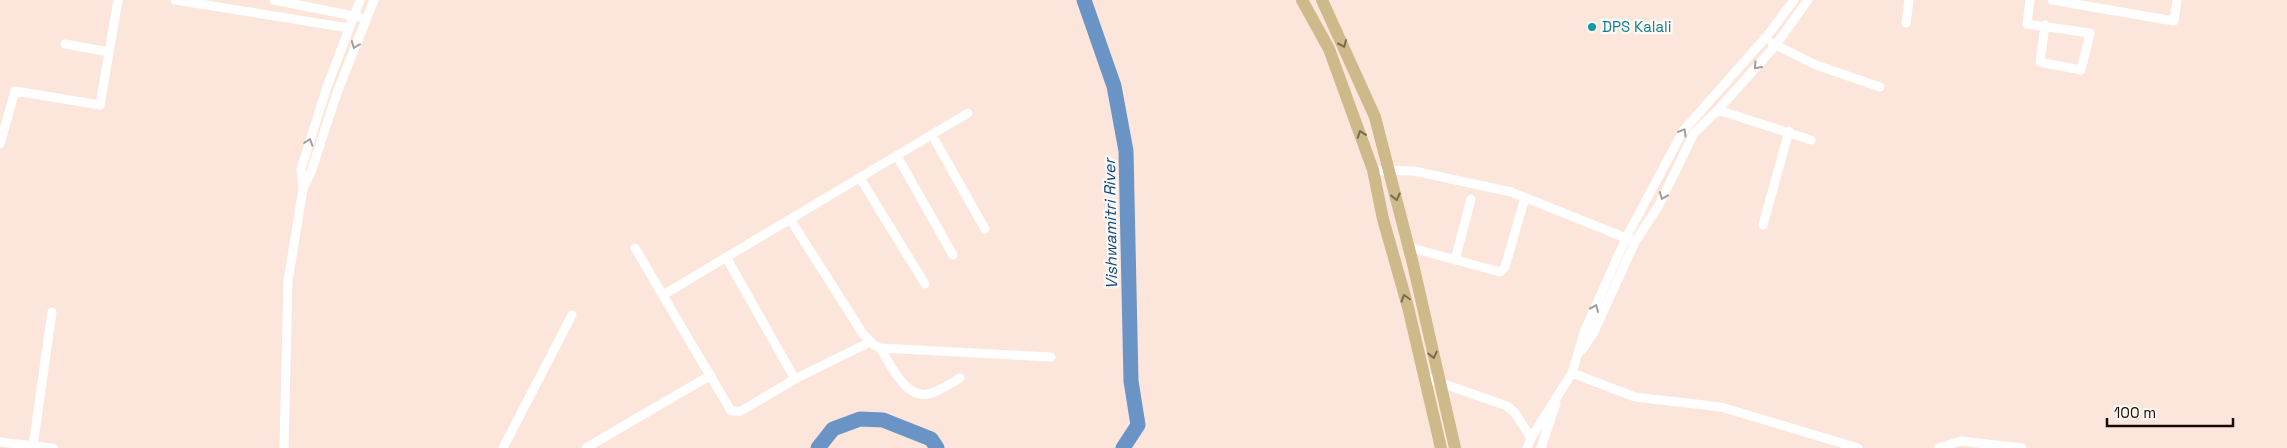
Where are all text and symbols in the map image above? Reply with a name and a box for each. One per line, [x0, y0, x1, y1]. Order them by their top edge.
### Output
place label: DPS Kalali [1602, 17, 1671, 36]
marker: DPS Kalali [1586, 21, 1598, 33]
one-way arrow [1337, 39, 1348, 48]
one-way arrow [351, 40, 362, 49]
one-way arrow [1754, 61, 1763, 70]
one-way arrow [1676, 128, 1686, 137]
one-way arrow [1357, 130, 1367, 139]
one-way arrow [303, 138, 313, 146]
water label: Vishwamitri River [1099, 156, 1122, 290]
one-way arrow [1658, 191, 1669, 200]
one-way arrow [1390, 193, 1400, 201]
one-way arrow [1401, 295, 1411, 303]
one-way arrow [1588, 304, 1599, 313]
one-way arrow [1427, 351, 1438, 360]
scale bar [2107, 396, 2233, 428]
text: 100 m [2114, 403, 2156, 422]

